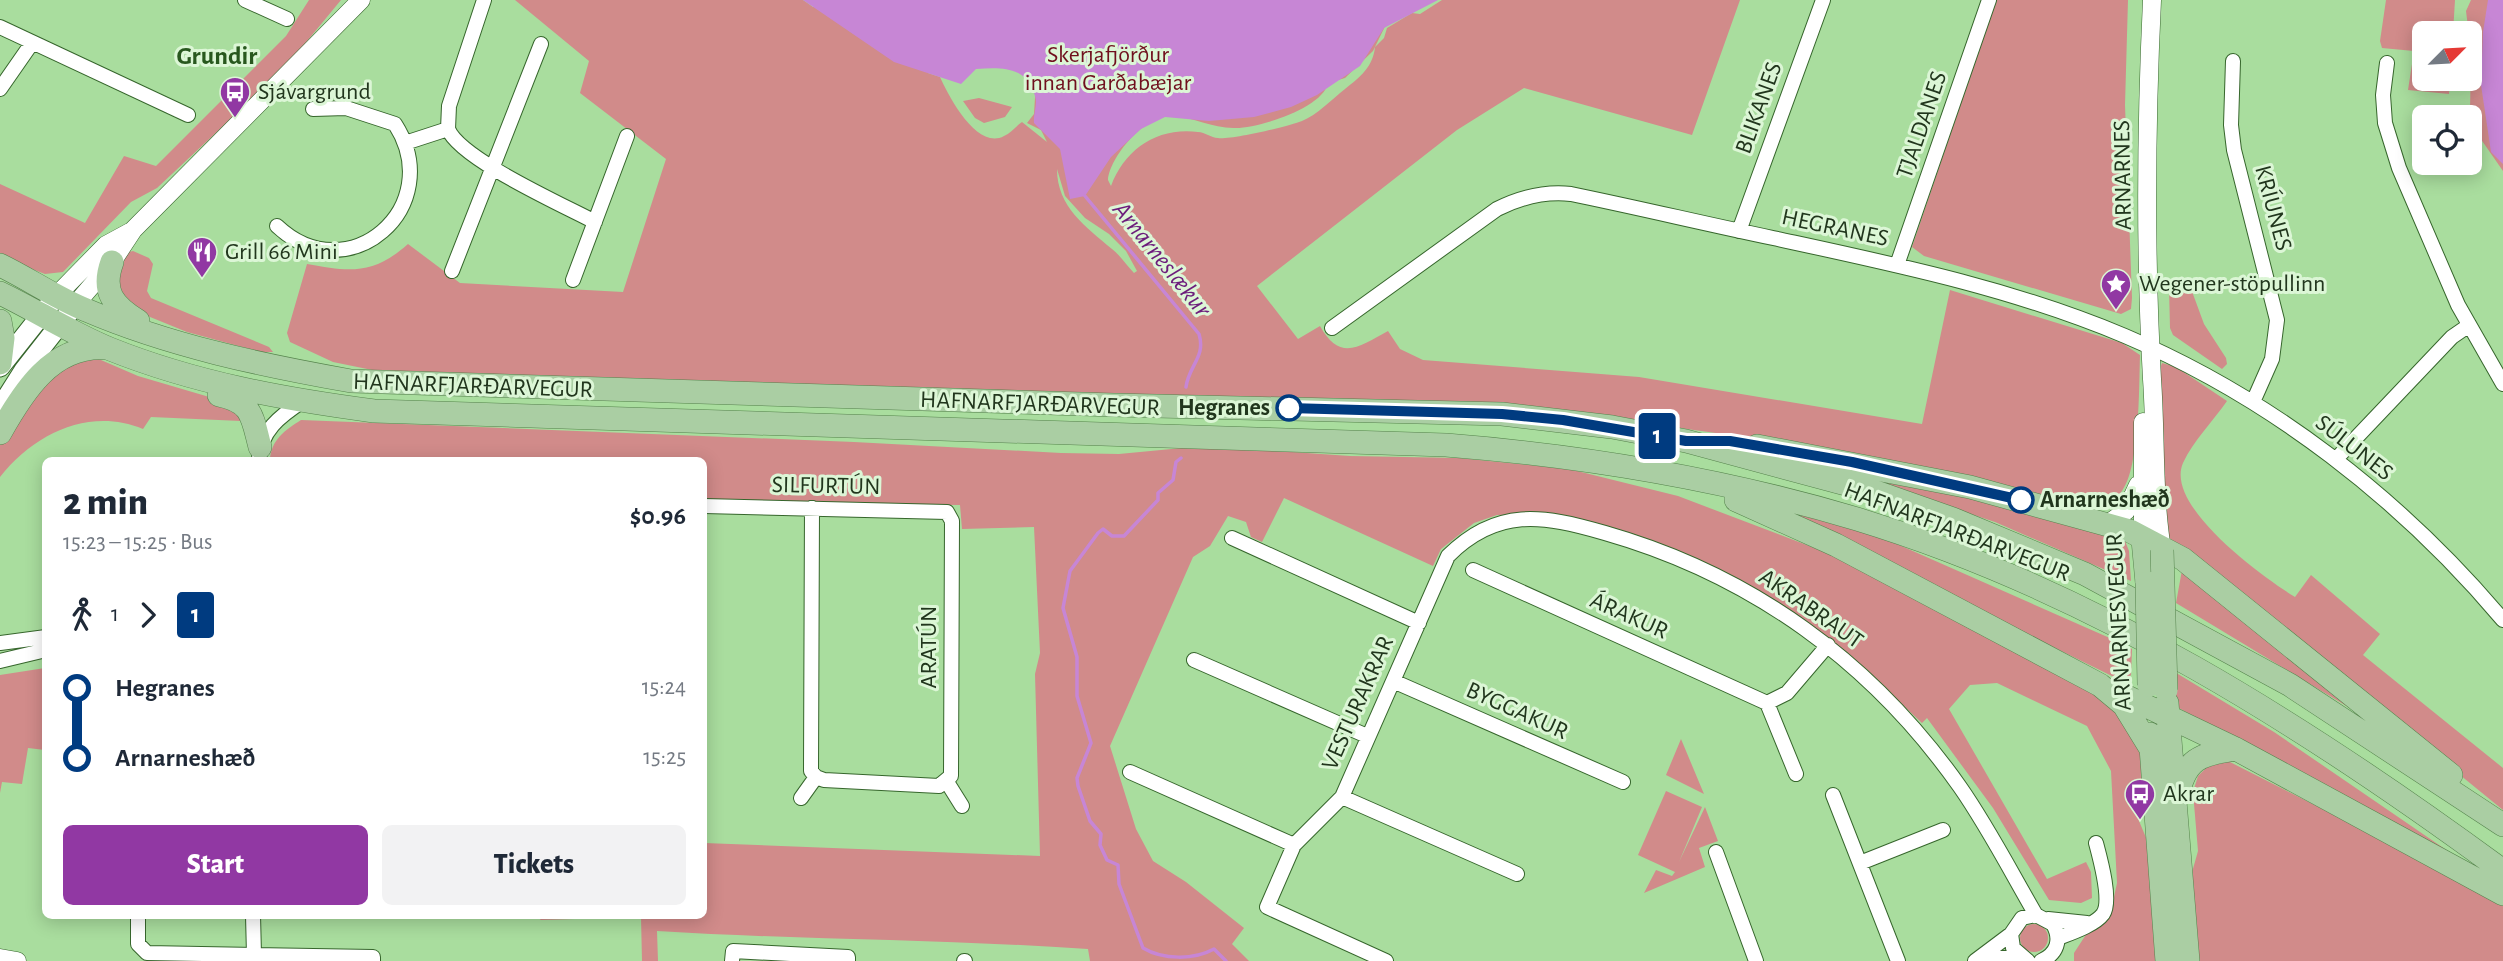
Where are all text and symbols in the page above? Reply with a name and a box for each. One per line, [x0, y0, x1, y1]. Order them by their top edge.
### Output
north arrow [2412, 21, 2482, 91]
map controls [2412, 21, 2482, 175]
district label: Grundir [177, 43, 257, 69]
park label: Skerjafjörður innan Garðabæjar [1025, 43, 1192, 95]
street label: BLIKANES [1731, 59, 1787, 157]
street label: TJALDANES [1893, 68, 1951, 182]
bus stop icon: Sjávargrund [218, 75, 252, 119]
place label: Sjávargrund [258, 80, 371, 104]
button: locate [2412, 105, 2482, 175]
street label: ARNARNES [2110, 120, 2136, 230]
street label: KRÍUNES [2250, 162, 2298, 253]
water label: Arnarneslækur [1107, 196, 1217, 323]
street label: HEGRANES [1779, 205, 1891, 251]
restaurant icon: Grill 66 Mini [185, 235, 219, 279]
place label: Grill 66 Mini [225, 240, 338, 264]
place icon: Wegener-stöpullinn [2099, 267, 2133, 311]
place label: Wegener-stöpullinn [2139, 272, 2325, 296]
street label: HAFNARFJARÐARVEGUR [353, 370, 593, 402]
street label: HAFNARFJARÐARVEGUR [920, 388, 1160, 420]
marker: Hegranes [1276, 395, 1302, 421]
place label: Hegranes [1178, 396, 1270, 420]
street label: SÚLUNES [2311, 409, 2398, 485]
line badge: 1 [1634, 413, 1680, 459]
text: 1 [1653, 424, 1661, 448]
street label: SILFURTÚN [771, 471, 881, 499]
street label: HAFNARFJARÐARVEGUR [1841, 478, 2073, 586]
text: 2 min [63, 484, 148, 522]
marker: Arnarneshæð [2008, 487, 2034, 513]
place label: Arnarneshæð [2040, 488, 2170, 512]
text: $0.96 [630, 503, 686, 529]
text: 15:23 – 15:25 · Bus [63, 531, 213, 554]
street label: ARNARNESVEGUR [2102, 533, 2136, 711]
street label: AKRABRAUT [1755, 565, 1867, 654]
street label: ÁRAKUR [1586, 586, 1672, 644]
icon: walk [63, 596, 101, 634]
icon: forward [129, 596, 167, 634]
text: 1 [111, 603, 119, 626]
text: 1 [191, 603, 200, 627]
street label: ARATÚN [915, 606, 941, 688]
street label: VESTURAKRAR [1318, 632, 1398, 774]
text: Hegranes [115, 675, 215, 701]
text: 15:24 [642, 676, 686, 699]
street label: BYGGAKUR [1462, 678, 1572, 744]
text: Arnarneshæð [115, 745, 255, 771]
text: 15:25 [643, 746, 686, 769]
bus stop icon: Akrar [2123, 777, 2157, 821]
place label: Akrar [2163, 782, 2214, 806]
button: Start [63, 825, 368, 905]
button: Tickets [382, 825, 686, 905]

